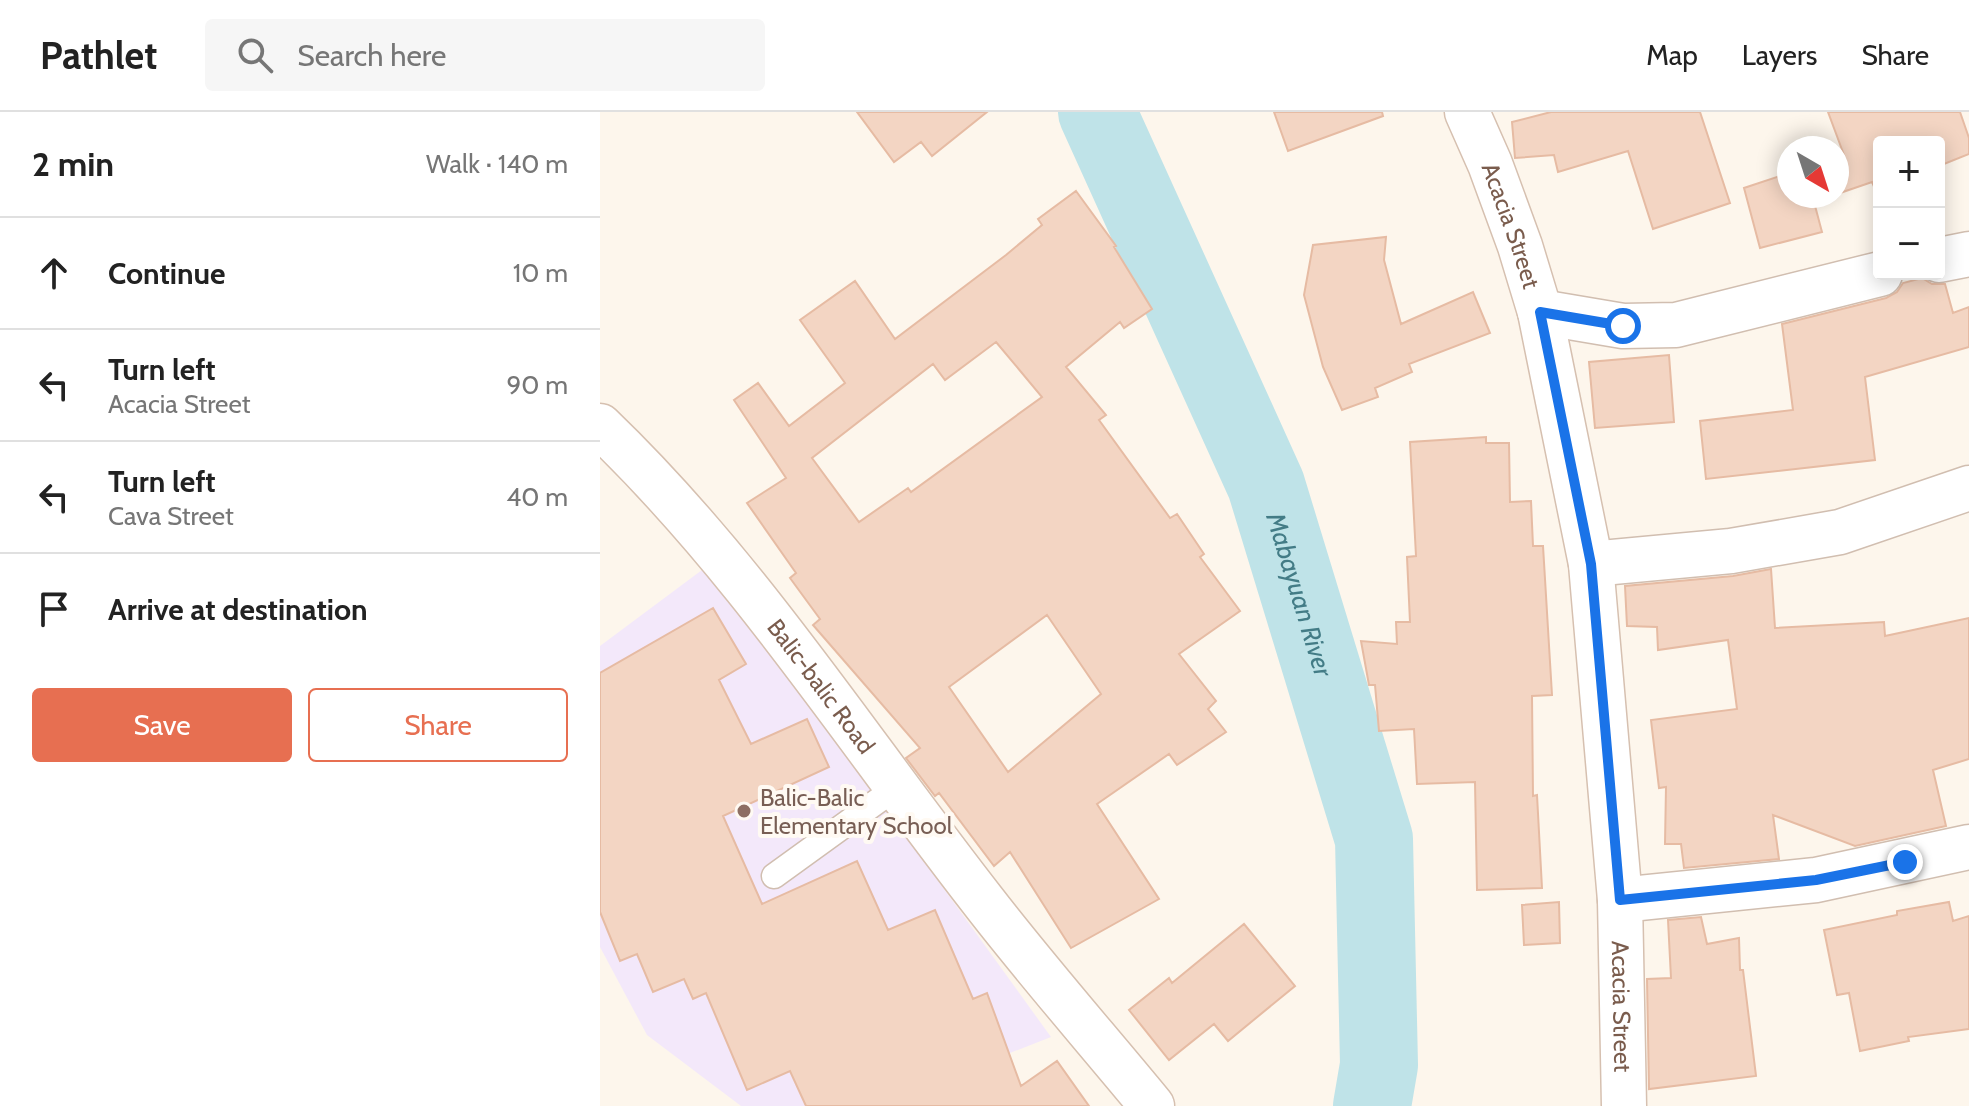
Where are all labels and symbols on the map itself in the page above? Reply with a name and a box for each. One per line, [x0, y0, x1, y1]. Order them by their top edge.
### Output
north arrow [1777, 136, 1849, 208]
street label: Acacia Street [1476, 158, 1547, 292]
route start [1605, 308, 1641, 344]
water label: Mabayuan River [1259, 508, 1340, 681]
street label: Balic-balic Road [762, 613, 881, 759]
place label: Balic-Balic Elementary School [760, 783, 953, 840]
marker: Balic-Balic Elementary School [735, 802, 753, 820]
route end [1887, 844, 1923, 880]
street label: Acacia Street [1606, 940, 1638, 1073]

